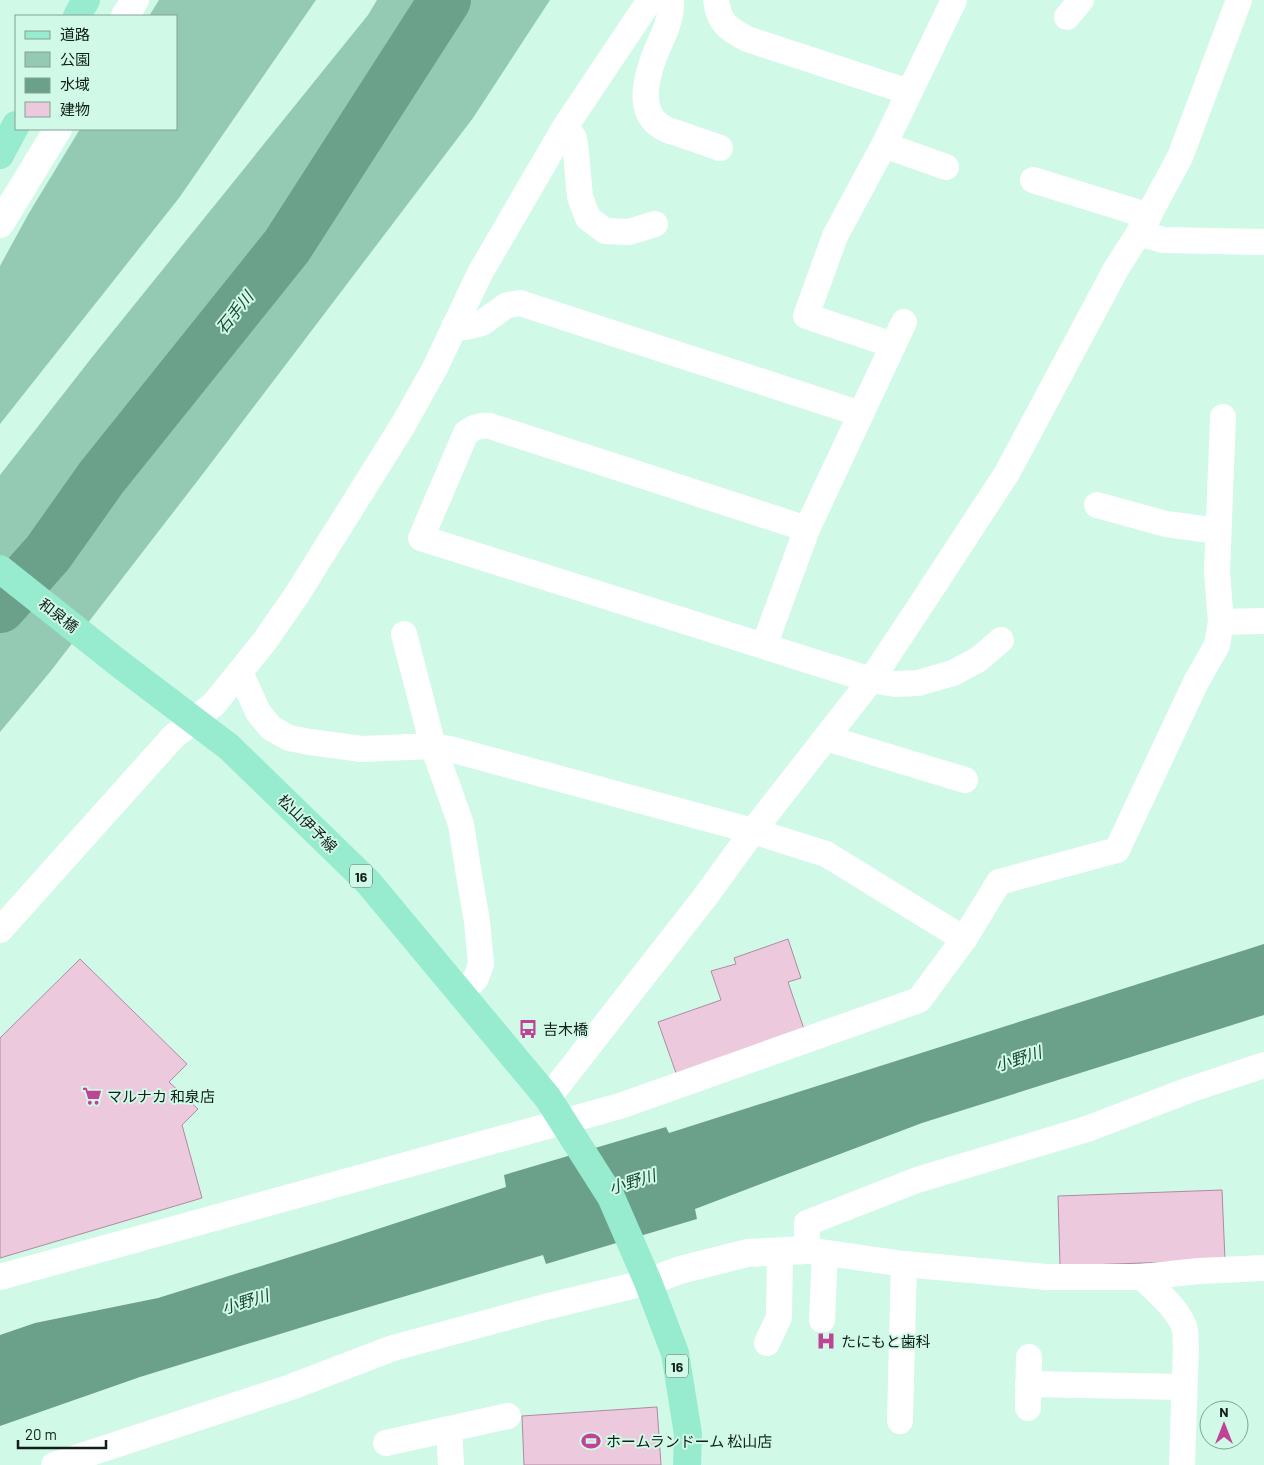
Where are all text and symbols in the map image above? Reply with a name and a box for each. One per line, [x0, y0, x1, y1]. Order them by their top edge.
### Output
legend [15, 15, 178, 130]
text: 道路 [60, 25, 90, 43]
text: 公園 [60, 50, 90, 68]
text: 水域 [60, 75, 90, 93]
text: 建物 [60, 100, 90, 118]
water label: 石手川 [212, 286, 258, 337]
street label: 和泉橋 [36, 594, 82, 636]
street label: 松山伊予線 [275, 790, 341, 856]
road number: 16 [350, 864, 372, 888]
bus stop icon: 吉木橋 [517, 1018, 539, 1040]
place label: 吉木橋 [543, 1020, 588, 1038]
water label: 小野川 [992, 1041, 1046, 1074]
supermarket icon: マルナカ 和泉店 [81, 1085, 103, 1107]
place label: マルナカ 和泉店 [107, 1087, 215, 1105]
water label: 小野川 [606, 1164, 660, 1197]
water label: 小野川 [219, 1284, 273, 1317]
hospital icon: たにもと歯科 [815, 1330, 837, 1352]
place label: たにもと歯科 [841, 1332, 931, 1350]
road number: 16 [666, 1354, 688, 1378]
north arrow [1199, 1400, 1249, 1450]
text: N [1219, 1403, 1229, 1420]
scale bar [18, 1418, 105, 1450]
text: 20 m [25, 1425, 57, 1443]
sports icon: ホームランドーム 松山店 [580, 1430, 602, 1452]
place label: ホームランドーム 松山店 [606, 1432, 772, 1450]

